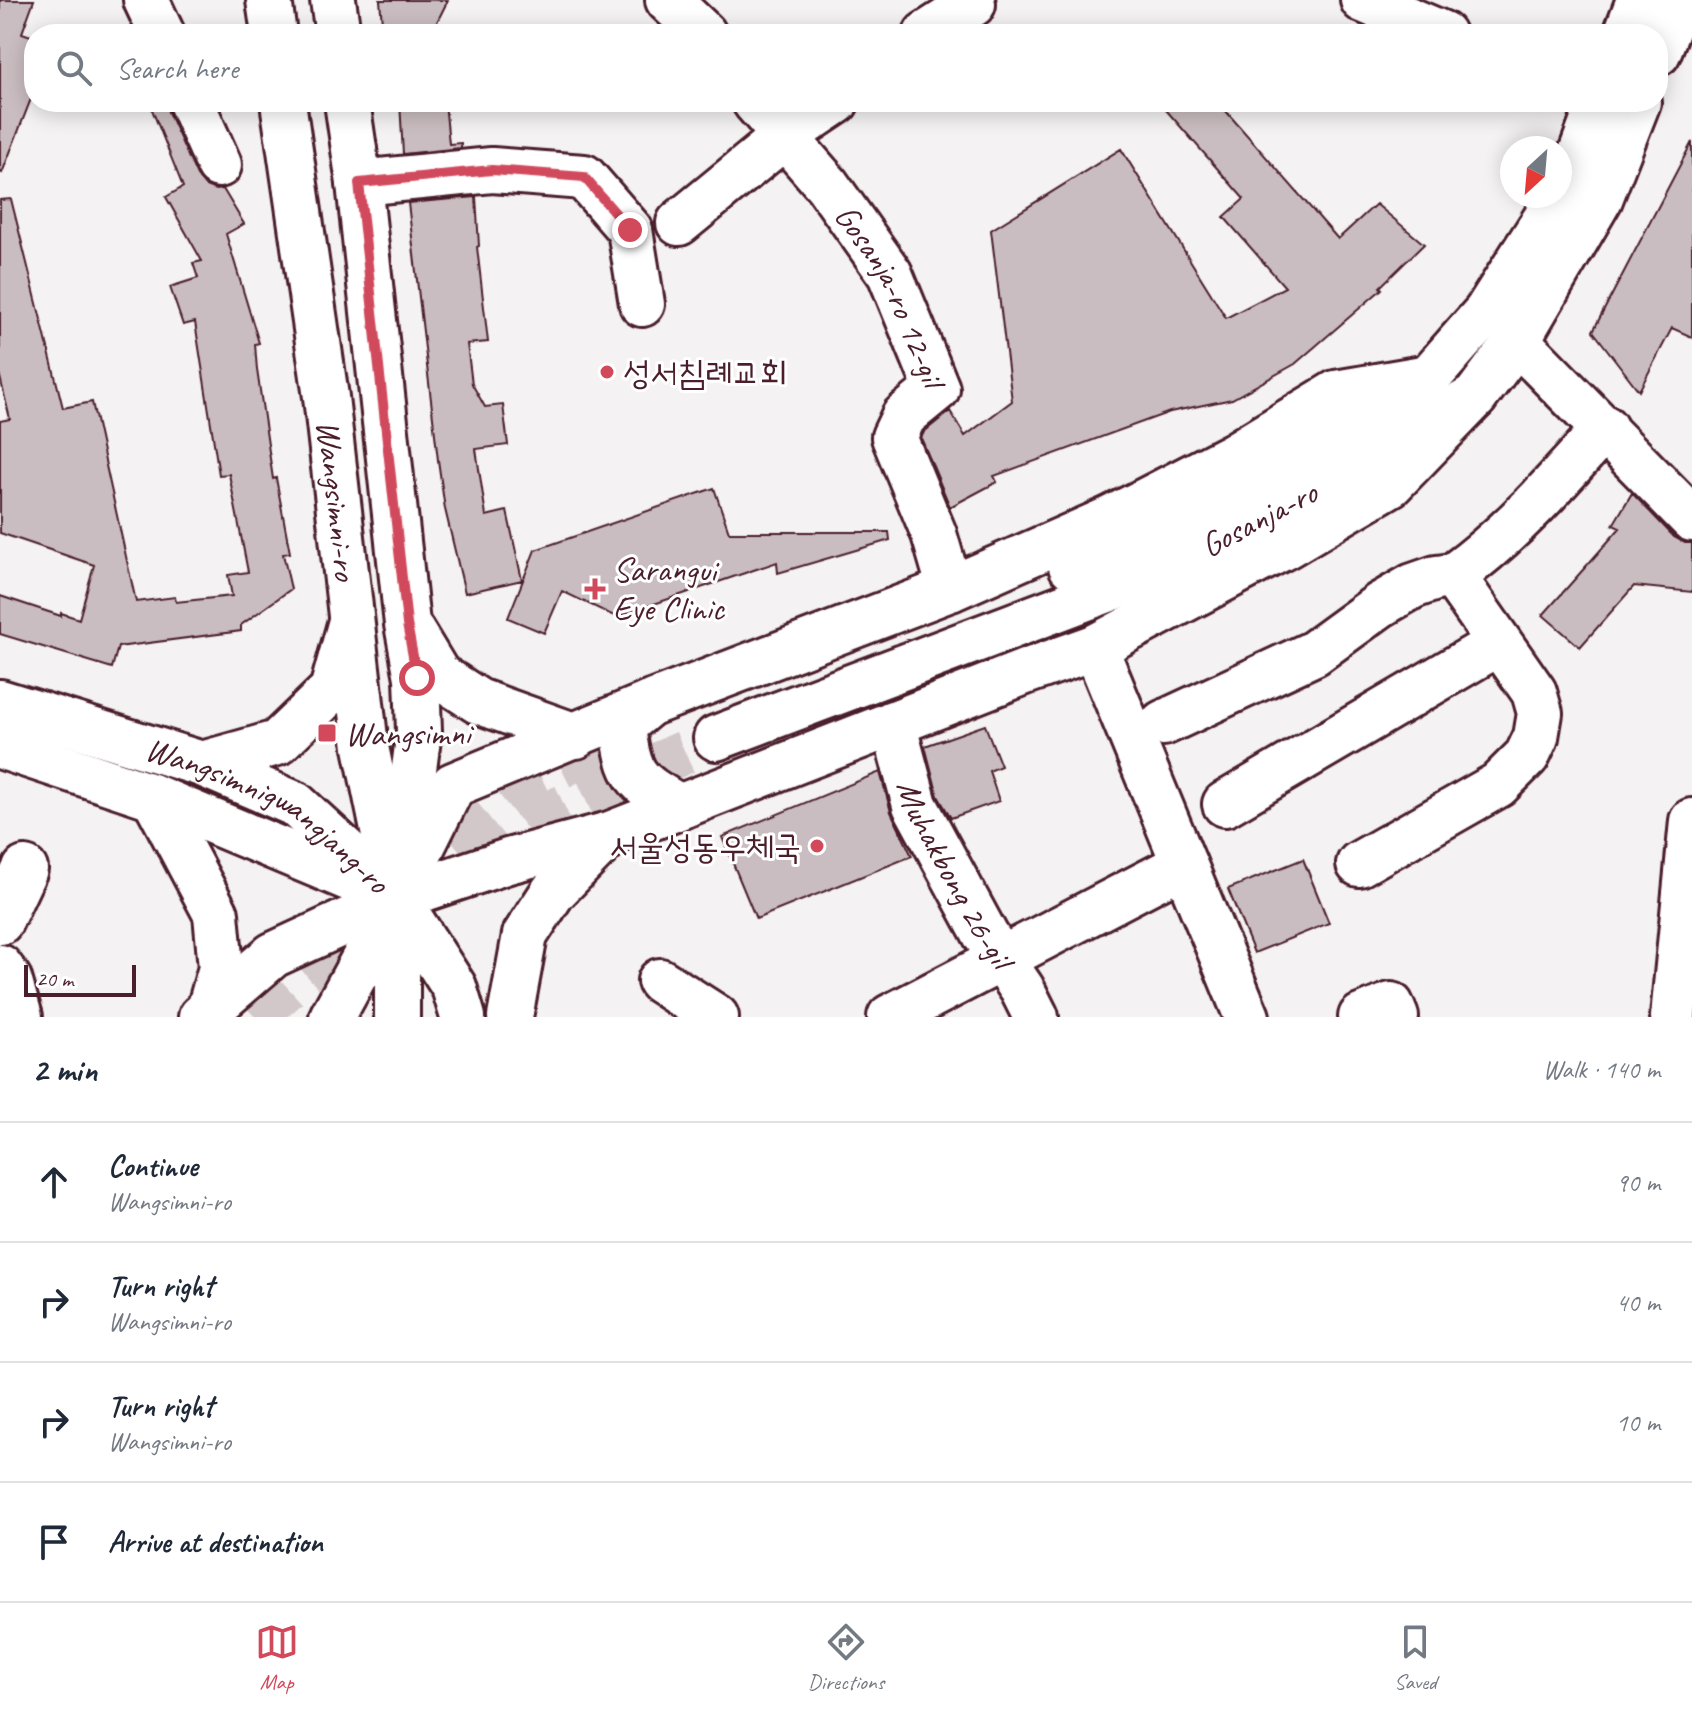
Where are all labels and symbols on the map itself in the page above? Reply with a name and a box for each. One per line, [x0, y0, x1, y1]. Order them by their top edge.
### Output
north arrow [1500, 136, 1572, 208]
street label: Gosanja-ro 12-gil [825, 196, 957, 398]
route end [612, 212, 648, 248]
place label: 성서침례교회 [623, 351, 787, 394]
marker: 성서침례교회 [598, 363, 616, 381]
street label: Wangsimni-ro [307, 418, 368, 585]
street label: Gosanja-ro [1193, 470, 1326, 567]
place label: Sarangui Eye Clinic [613, 548, 726, 630]
marker: Sarangui Eye Clinic [584, 578, 606, 600]
route start [399, 660, 435, 696]
place label: Wangsimni [345, 712, 475, 755]
marker: Wangsimni [316, 722, 338, 744]
street label: Wangsimnigwangjang-ro [140, 727, 400, 904]
street label: Muhakbong 26-gil [887, 776, 1026, 981]
place label: 서울성동우체국 [609, 825, 801, 868]
marker: 서울성동우체국 [808, 837, 826, 855]
scale bar [24, 961, 136, 997]

